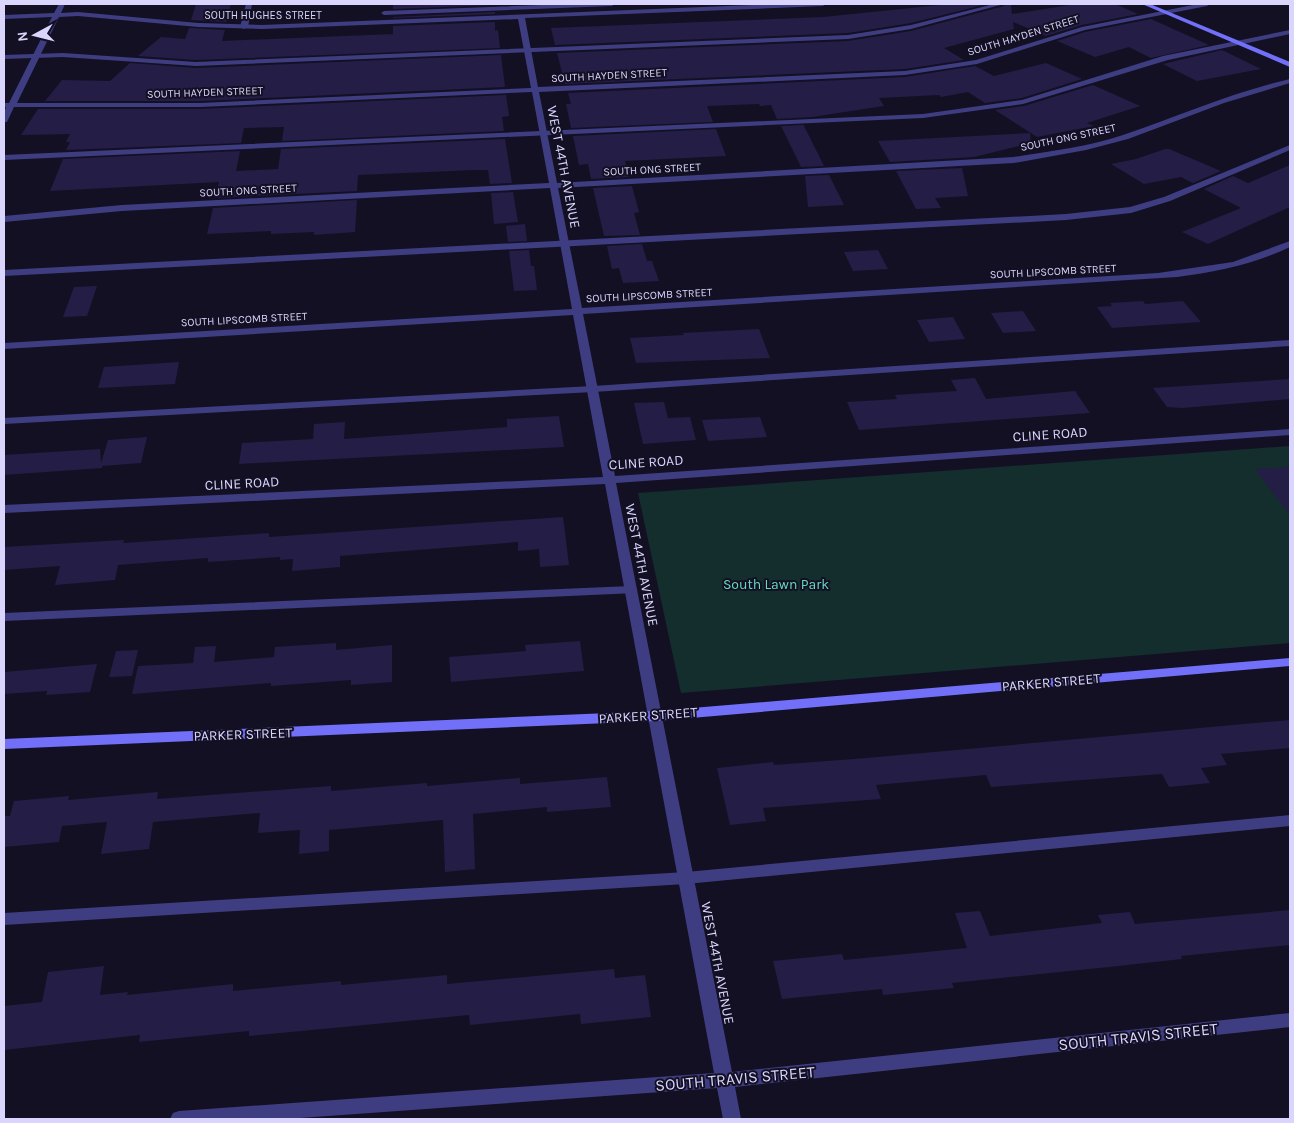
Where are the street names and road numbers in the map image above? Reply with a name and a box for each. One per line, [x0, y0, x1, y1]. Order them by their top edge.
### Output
street label: SOUTH HUGHES STREET [204, 9, 322, 22]
street label: SOUTH HAYDEN STREET [966, 12, 1081, 59]
street label: SOUTH HAYDEN STREET [551, 66, 668, 85]
street label: SOUTH HAYDEN STREET [147, 84, 264, 101]
street label: WEST 44TH AVENUE [543, 104, 584, 230]
street label: SOUTH ONG STREET [1019, 121, 1118, 154]
street label: SOUTH ONG STREET [603, 160, 702, 179]
street label: SOUTH ONG STREET [199, 181, 298, 200]
street label: SOUTH LIPSCOMB STREET [989, 262, 1117, 281]
street label: SOUTH LIPSCOMB STREET [585, 286, 713, 305]
street label: SOUTH LIPSCOMB STREET [180, 310, 308, 329]
street label: CLINE ROAD [1012, 423, 1088, 446]
street label: CLINE ROAD [608, 451, 684, 474]
street label: CLINE ROAD [204, 473, 280, 494]
street label: WEST 44TH AVENUE [621, 502, 662, 628]
street label: PARKER STREET [1001, 670, 1101, 695]
street label: PARKER STREET [598, 704, 698, 727]
street label: PARKER STREET [193, 724, 293, 745]
street label: WEST 44TH AVENUE [697, 900, 738, 1026]
street label: SOUTH TRAVIS STREET [1058, 1019, 1219, 1054]
street label: SOUTH TRAVIS STREET [655, 1062, 816, 1095]

